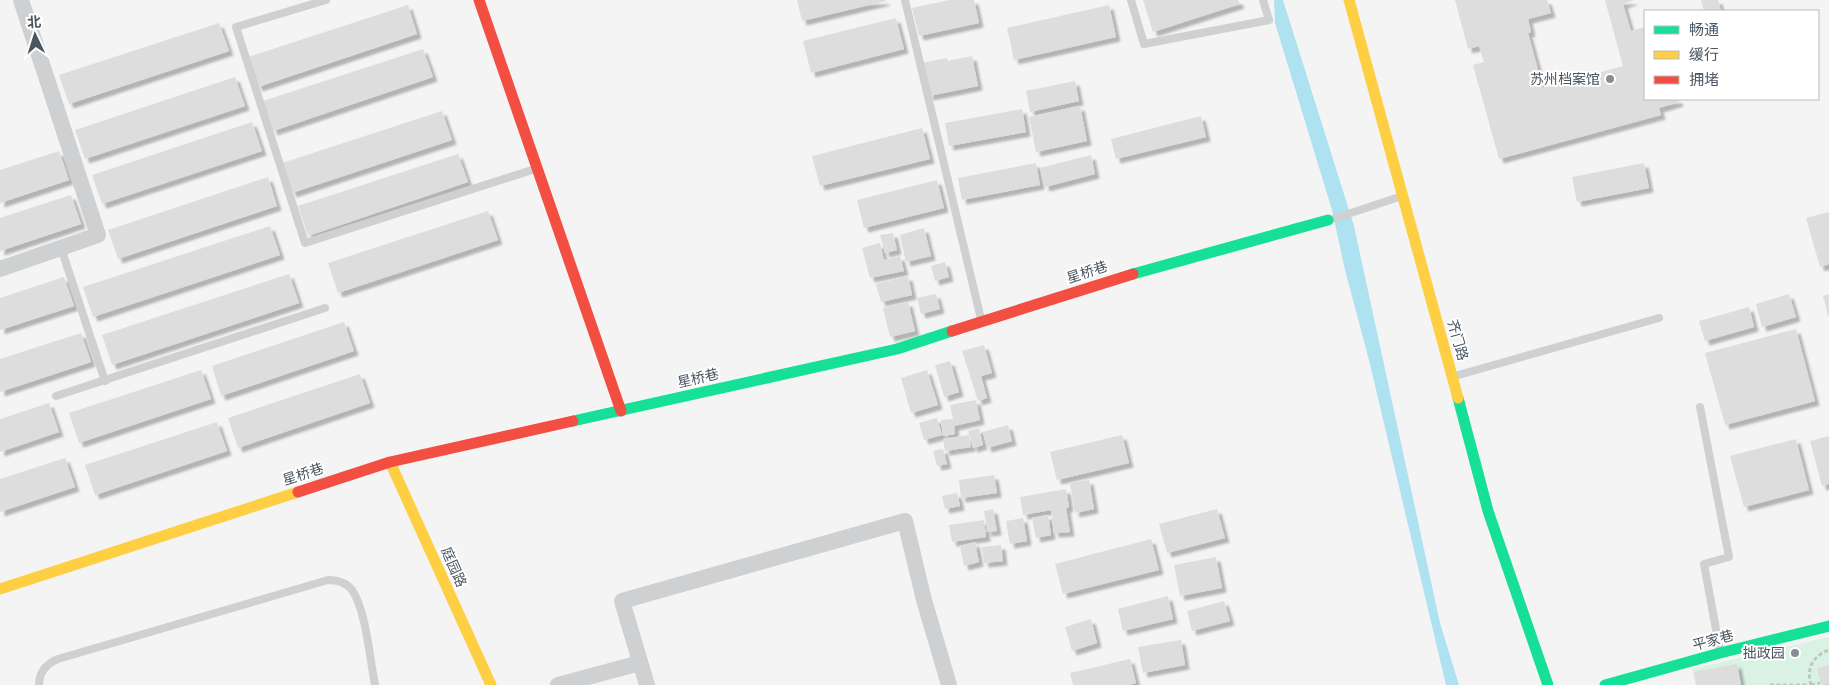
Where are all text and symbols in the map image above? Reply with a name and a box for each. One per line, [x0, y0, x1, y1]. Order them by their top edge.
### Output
north arrow [10, 10, 60, 60]
legend [1644, 10, 1819, 100]
text: 北 [26, 13, 42, 31]
text: 畅通 [1689, 20, 1719, 39]
text: 缓行 [1689, 45, 1719, 64]
place label: 苏州档案馆 [1530, 70, 1600, 88]
text: 拥堵 [1689, 70, 1719, 89]
marker: 苏州档案馆 [1604, 73, 1616, 85]
street label: 星桥巷 [1064, 257, 1110, 287]
street label: 齐门路 [1444, 317, 1472, 363]
street label: 星桥巷 [676, 365, 720, 391]
street label: 星桥巷 [280, 459, 326, 489]
street label: 庭园路 [437, 544, 471, 590]
street label: 平家巷 [1690, 626, 1736, 654]
place label: 拙政园 [1743, 644, 1785, 662]
marker: 拙政园 [1789, 647, 1801, 659]

